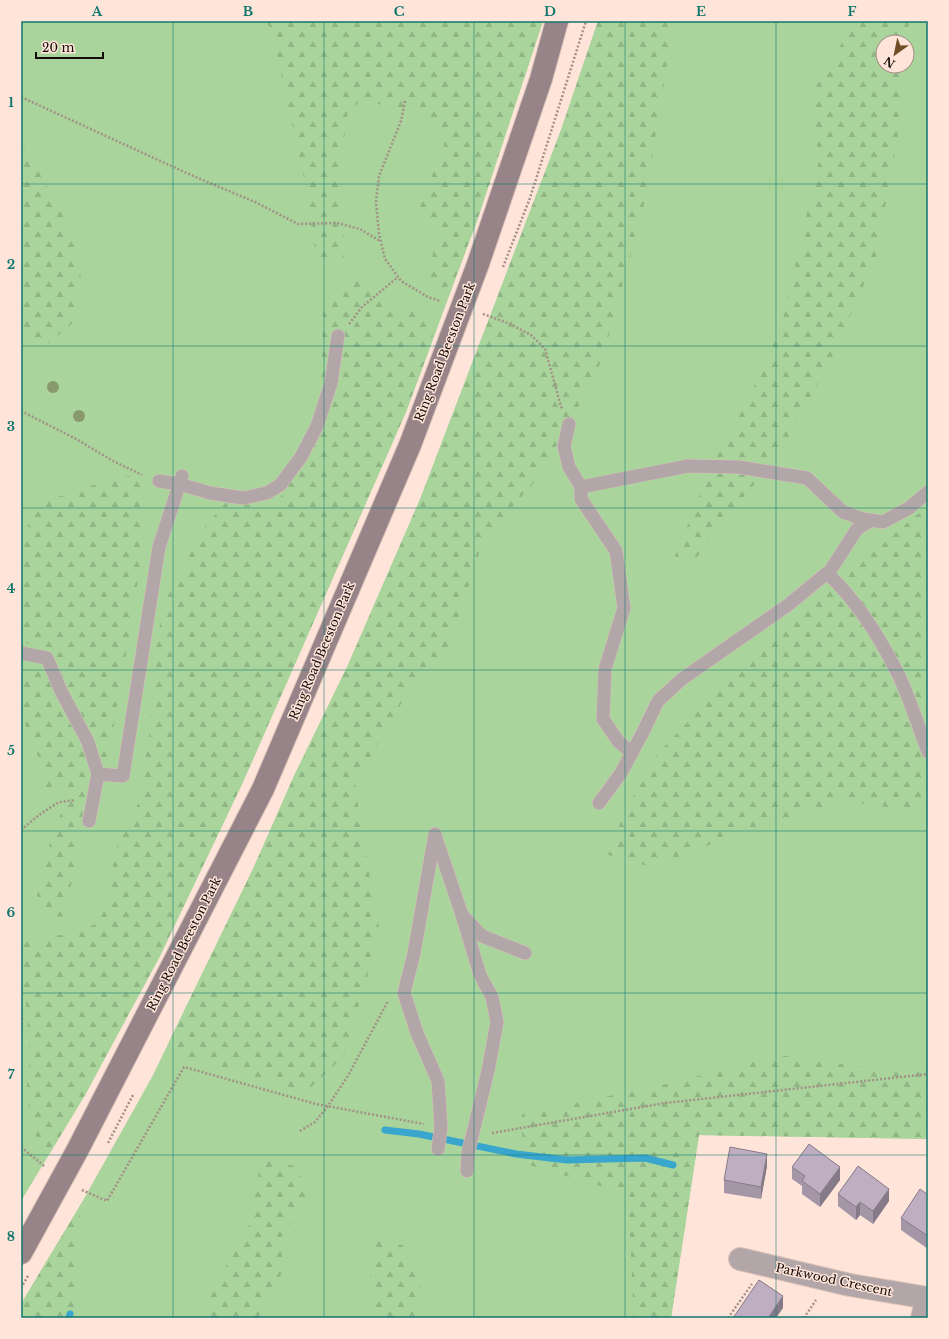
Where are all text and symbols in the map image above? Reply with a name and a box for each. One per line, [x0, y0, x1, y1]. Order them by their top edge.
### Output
text: A [91, 3, 103, 20]
text: B [243, 3, 253, 20]
text: C [394, 3, 405, 20]
text: D [544, 3, 556, 20]
text: E [696, 3, 706, 20]
text: F [848, 3, 857, 20]
scale bar [36, 34, 103, 60]
north arrow [875, 34, 915, 74]
text: 20 m [42, 40, 74, 55]
text: N [881, 53, 898, 71]
text: 1 [8, 94, 14, 111]
text: 2 [7, 256, 15, 273]
street label: Ring Road Beeston Park [411, 279, 478, 424]
text: 3 [7, 418, 15, 435]
street label: Ring Road Beeston Park [286, 579, 358, 722]
text: 4 [7, 580, 16, 597]
text: 5 [7, 742, 15, 759]
street label: Ring Road Beeston Park [143, 874, 224, 1013]
text: 6 [7, 904, 16, 921]
text: 7 [8, 1066, 15, 1083]
text: 8 [7, 1228, 15, 1245]
street label: Parkwood Crescent [774, 1260, 894, 1299]

